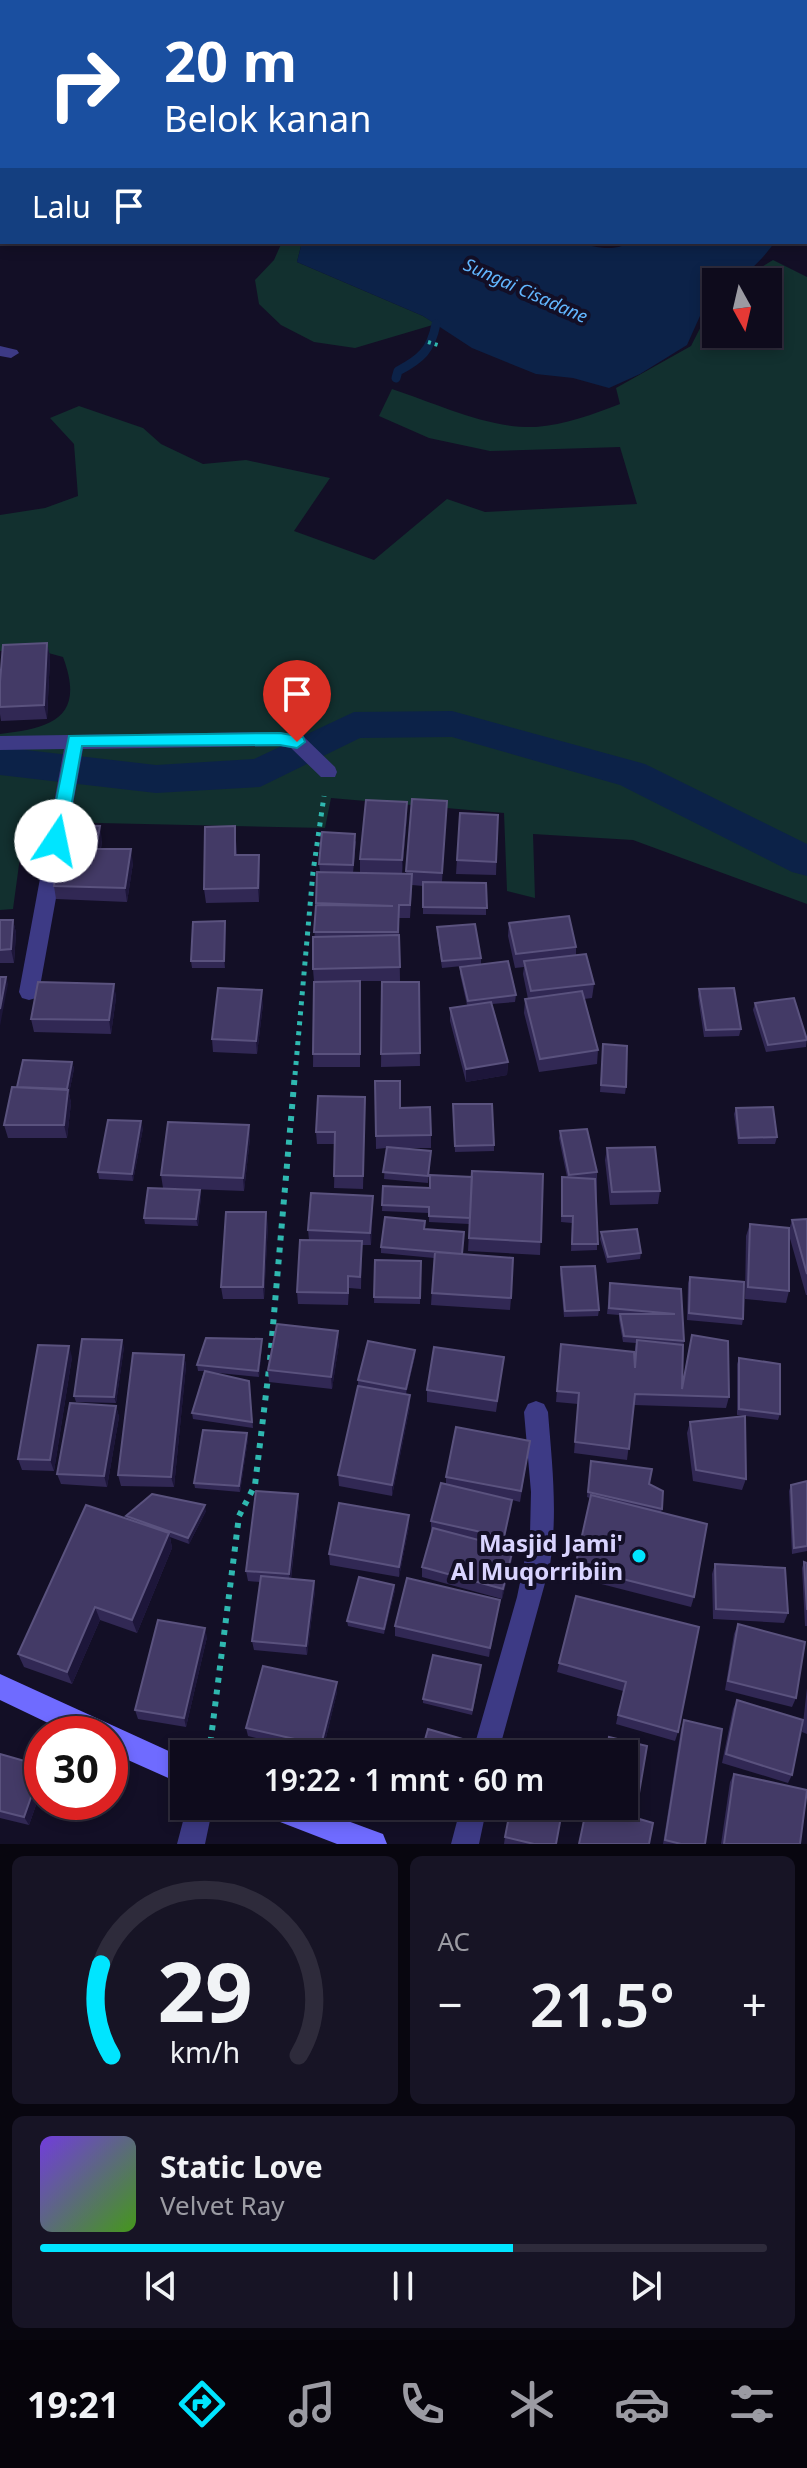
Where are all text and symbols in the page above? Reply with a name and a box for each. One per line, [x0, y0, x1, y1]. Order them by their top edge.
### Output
text: 20 m [164, 22, 297, 98]
icon: right [32, 32, 136, 136]
text: Belok kanan [164, 94, 371, 143]
icon: arrive [107, 184, 151, 228]
text: Lalu [32, 186, 91, 227]
water label: Sungai Cisadane [460, 252, 592, 328]
north arrow [702, 268, 782, 348]
map controls [702, 268, 782, 348]
pin [263, 660, 331, 742]
icon: arrive [275, 672, 319, 716]
position arrow [14, 799, 98, 883]
place label: Masjid Jami' Al Muqorribiin [451, 1526, 623, 1587]
marker: Masjid Jami' Al Muqorribiin [630, 1547, 648, 1565]
speed limit sign: 30 [24, 1716, 128, 1820]
text: 19:22 · 1 mnt · 60 m [264, 1759, 544, 1800]
text: AC [438, 1923, 470, 1959]
text: 29 [157, 1933, 252, 2046]
text: 21.5° [530, 1963, 675, 2045]
text: − [438, 1974, 463, 2034]
text: + [742, 1974, 767, 2034]
text: km/h [170, 2032, 240, 2071]
text: Static Love [160, 2146, 323, 2187]
text: Velvet Ray [160, 2187, 285, 2223]
icon: previous [139, 2264, 183, 2308]
icon: pause [381, 2264, 425, 2308]
icon: next [624, 2264, 668, 2308]
icon: directions [174, 2376, 230, 2432]
icon: music [284, 2376, 340, 2432]
icon: phone [394, 2376, 450, 2432]
icon: climate [504, 2376, 560, 2432]
icon: car [614, 2376, 670, 2432]
icon: filters [724, 2376, 780, 2432]
text: 19:21 [27, 2380, 120, 2429]

